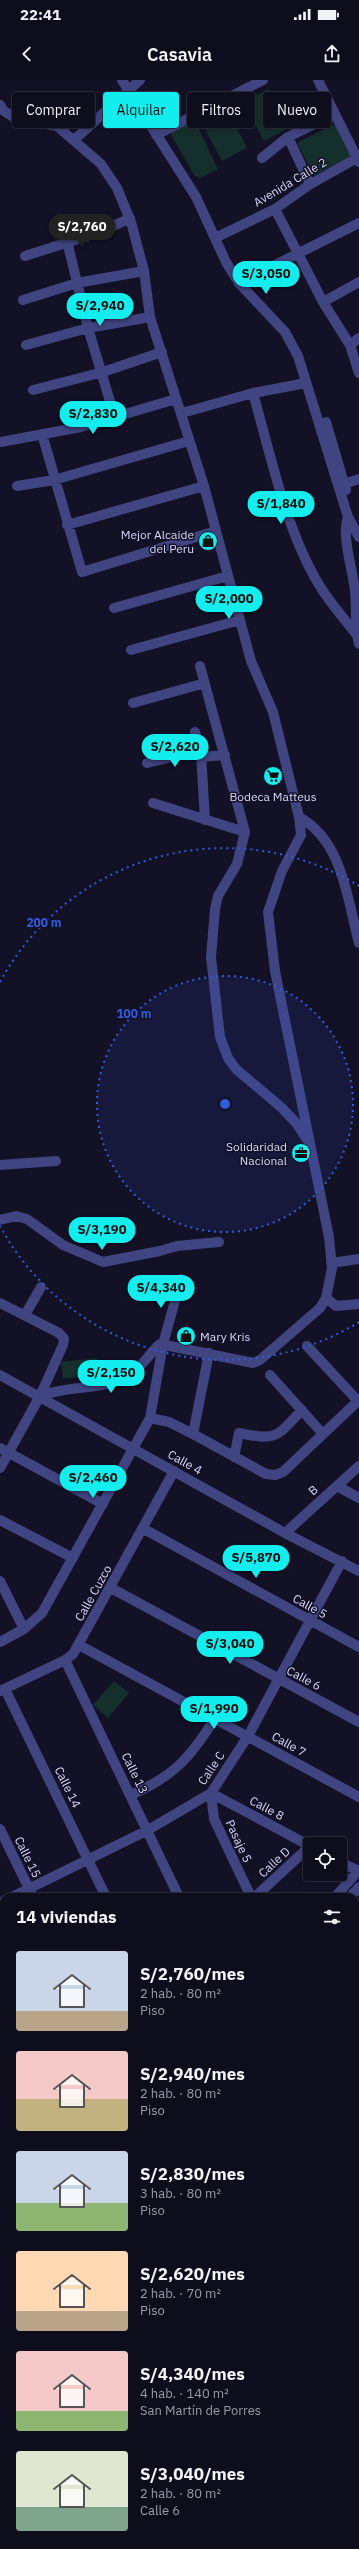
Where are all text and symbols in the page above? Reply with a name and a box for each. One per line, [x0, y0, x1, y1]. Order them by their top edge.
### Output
text: 22:41 [20, 5, 61, 24]
icon: back [16, 43, 38, 65]
text: Casavia [147, 43, 212, 66]
icon: share [321, 43, 343, 65]
chip: Comprar [12, 92, 95, 128]
chip: Alquilar [103, 92, 179, 128]
chip: Filtros [187, 92, 255, 128]
chip: Nuevo [263, 92, 331, 128]
street label: Avenida Calle 2 [251, 154, 329, 210]
pin: S/2,760 [45, 214, 119, 248]
text: S/2,760 [58, 218, 106, 235]
pin: S/3,050 [229, 261, 303, 295]
text: S/3,050 [242, 265, 290, 282]
pin: S/2,940 [63, 293, 137, 327]
text: S/2,940 [76, 297, 124, 314]
pin: S/2,830 [56, 401, 130, 435]
text: S/2,830 [69, 405, 117, 422]
pin: S/1,840 [244, 491, 318, 525]
text: S/1,840 [257, 495, 305, 512]
place label: Mejor Alcaide del Peru [121, 527, 194, 556]
shop icon: Mejor Alcaide del Peru [197, 530, 219, 552]
pin: S/2,000 [192, 586, 266, 620]
text: S/2,000 [205, 590, 253, 607]
pin: S/2,620 [138, 734, 212, 768]
text: S/2,620 [151, 738, 199, 755]
supermarket icon: Bodeca Matteus [262, 765, 284, 787]
place label: Bodeca Matteus [229, 789, 317, 804]
text: 200 m [26, 915, 62, 930]
text: 100 m [116, 1006, 152, 1021]
centre of rings [218, 1097, 232, 1111]
place label: Solidaridad Nacional [226, 1139, 287, 1168]
office icon: Solidaridad Nacional [290, 1142, 312, 1164]
pin: S/3,190 [65, 1217, 139, 1251]
text: S/3,190 [78, 1221, 126, 1238]
pin: S/4,340 [124, 1275, 198, 1309]
text: S/4,340 [137, 1279, 185, 1296]
shop icon: Mary Kris [175, 1325, 197, 1347]
place label: Mary Kris [200, 1329, 250, 1344]
pin: S/2,150 [74, 1360, 148, 1394]
text: S/2,150 [87, 1364, 135, 1381]
street label: Calle 4 [165, 1446, 205, 1478]
pin: S/2,460 [56, 1465, 130, 1499]
text: S/2,460 [69, 1469, 117, 1486]
street label: B [305, 1482, 321, 1498]
pin: S/5,870 [219, 1545, 293, 1579]
text: S/5,870 [232, 1549, 280, 1566]
street label: Calle Cuzco [71, 1562, 115, 1624]
street label: Calle 5 [290, 1590, 330, 1622]
pin: S/3,040 [193, 1631, 267, 1665]
text: S/3,040 [206, 1635, 254, 1652]
street label: Calle 6 [284, 1663, 324, 1693]
pin: S/1,990 [177, 1696, 251, 1730]
text: S/1,990 [190, 1700, 238, 1717]
street label: Calle 7 [269, 1728, 309, 1760]
street label: Calle C [194, 1748, 228, 1788]
street label: Calle 13 [119, 1750, 151, 1796]
street label: Calle 14 [52, 1764, 84, 1810]
street label: Calle 8 [247, 1793, 287, 1823]
street label: Pasaje 5 [223, 1817, 255, 1865]
street label: Calle 15 [12, 1834, 44, 1880]
map controls [303, 1837, 347, 1881]
button: locate [303, 1837, 347, 1881]
street label: Calle D [255, 1844, 293, 1880]
text: 14 viviendas [16, 1906, 117, 1928]
icon: filters [321, 1906, 343, 1928]
text: S/2,760/mes [140, 1963, 245, 1985]
icon: home [48, 1967, 96, 2015]
text: 2 hab. · 80 m² [140, 1985, 221, 2002]
text: Piso [140, 2002, 165, 2019]
text: S/2,940/mes [140, 2063, 245, 2085]
icon: home [48, 2067, 96, 2115]
text: 2 hab. · 80 m² [140, 2085, 221, 2102]
text: Piso [140, 2102, 165, 2119]
text: S/2,830/mes [140, 2163, 245, 2185]
icon: home [48, 2167, 96, 2215]
text: 3 hab. · 80 m² [140, 2185, 221, 2202]
text: Piso [140, 2202, 165, 2219]
text: S/2,620/mes [140, 2263, 245, 2285]
icon: home [48, 2267, 96, 2315]
text: 2 hab. · 70 m² [140, 2285, 221, 2302]
text: Piso [140, 2302, 165, 2319]
text: S/4,340/mes [140, 2363, 245, 2385]
icon: home [48, 2367, 96, 2415]
text: 4 hab. · 140 m² [140, 2385, 229, 2402]
text: San Martín de Porres [140, 2402, 261, 2419]
text: S/3,040/mes [140, 2463, 245, 2485]
icon: home [48, 2467, 96, 2515]
text: 2 hab. · 80 m² [140, 2485, 221, 2502]
text: Calle 6 [140, 2502, 180, 2519]

